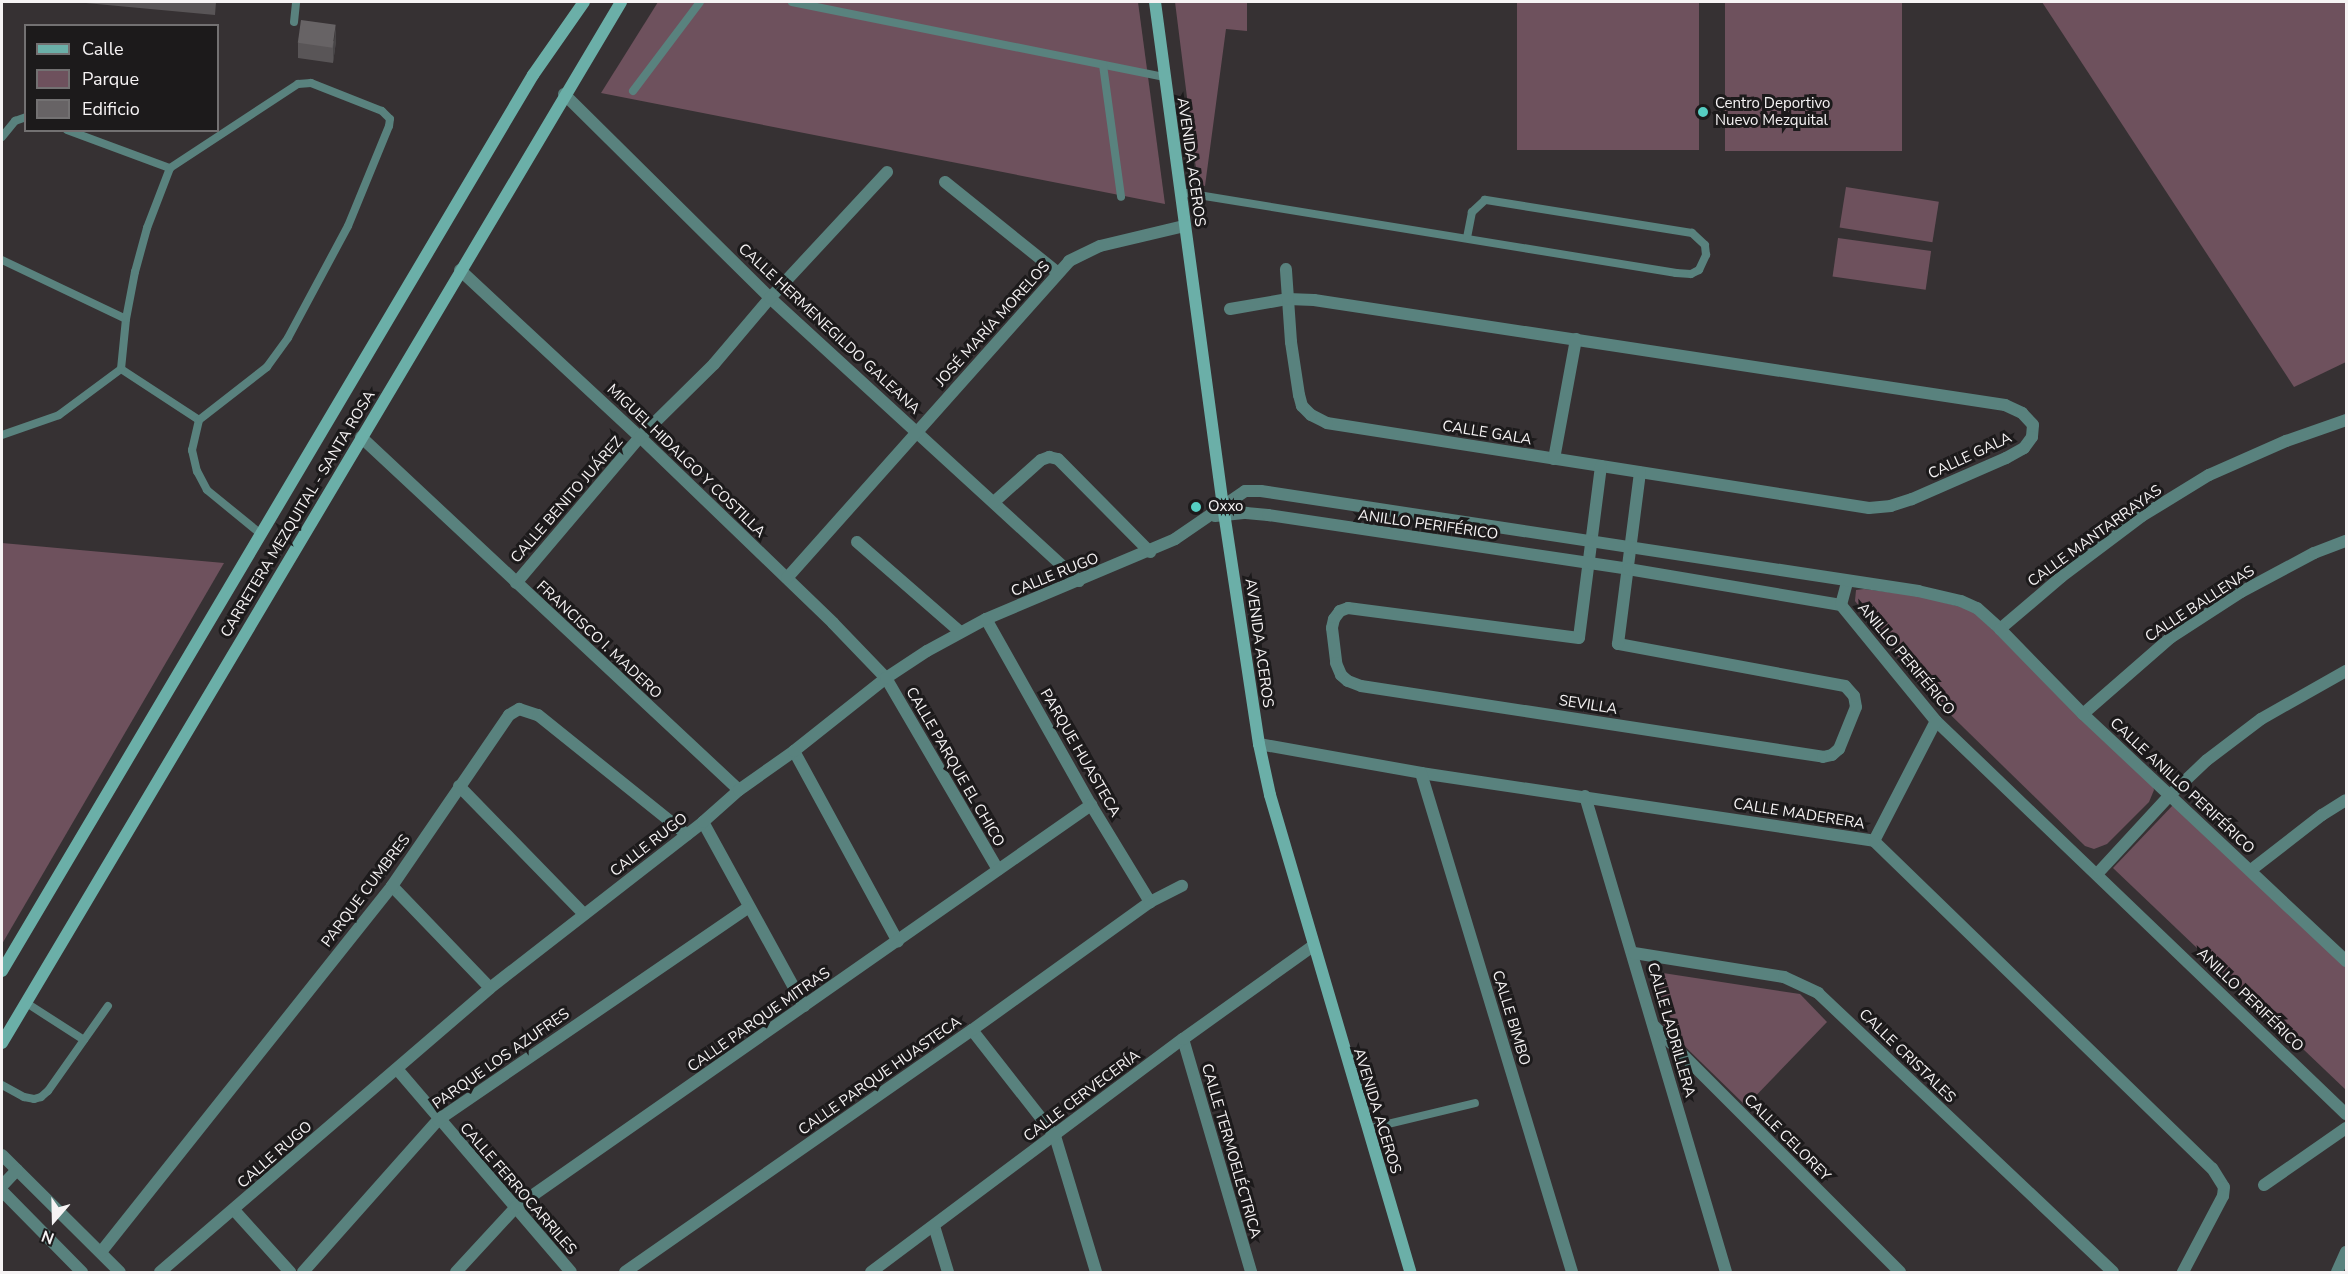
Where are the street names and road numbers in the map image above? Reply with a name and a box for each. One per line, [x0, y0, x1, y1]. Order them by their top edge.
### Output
street label: AVENIDA ACEROS [1173, 96, 1209, 228]
street label: CALLE HERMENEGILDO GALEANA [734, 240, 924, 418]
street label: JOSÉ MARÍA MORELOS [932, 258, 1054, 390]
street label: MIGUEL HIDALGO Y COSTILLA [603, 381, 769, 541]
street label: CARRETERA MEZQUITAL - SANTA ROSA [217, 387, 379, 641]
street label: CALLE GALA [1441, 417, 1533, 449]
street label: CALLE GALA [1925, 429, 2015, 483]
street label: CALLE BENITO JUÁREZ [507, 433, 627, 567]
street label: CALLE MANTARRAYAS [2024, 481, 2166, 591]
street label: ANILLO PERIFÉRICO [1357, 506, 1499, 544]
street label: CALLE RUGO [1009, 549, 1101, 601]
street label: CALLE BALLENAS [2142, 562, 2258, 646]
street label: FRANCISCO I. MADERO [533, 577, 665, 703]
street label: AVENIDA ACEROS [1241, 577, 1277, 709]
street label: ANILLO PERIFÉRICO [1854, 599, 1958, 719]
street label: CALLE PARQUE EL CHICO [902, 684, 1008, 850]
street label: PARQUE HUASTECA [1036, 686, 1124, 820]
street label: SEVILLA [1557, 691, 1619, 719]
street label: CALLE ANILLO PERIFÉRICO [2106, 714, 2258, 858]
street label: CALLE MADERERA [1732, 795, 1866, 833]
street label: CALLE RUGO [607, 809, 691, 881]
street label: PARQUE CUMBRES [318, 831, 414, 951]
street label: ANILLO PERIFÉRICO [2193, 944, 2307, 1056]
street label: CALLE LADRILLERA [1643, 961, 1699, 1099]
street label: CALLE PARQUE MITRAS [684, 964, 834, 1076]
street label: CALLE BIMBO [1488, 968, 1534, 1068]
street label: PARQUE LOS AZUFRES [429, 1005, 573, 1113]
street label: CALLE CRISTALES [1855, 1005, 1959, 1107]
street label: CALLE PARQUE HUASTECA [795, 1013, 965, 1139]
street label: CALLE CERVECERÍA [1020, 1046, 1144, 1146]
street label: AVENIDA ACEROS [1349, 1046, 1405, 1176]
street label: CALLE TERMOELÉCTRICA [1197, 1062, 1265, 1240]
street label: CALLE CELOREY [1740, 1091, 1834, 1185]
street label: CALLE RUGO [234, 1118, 316, 1192]
street label: CALLE FERROCARRILES [456, 1119, 580, 1259]

